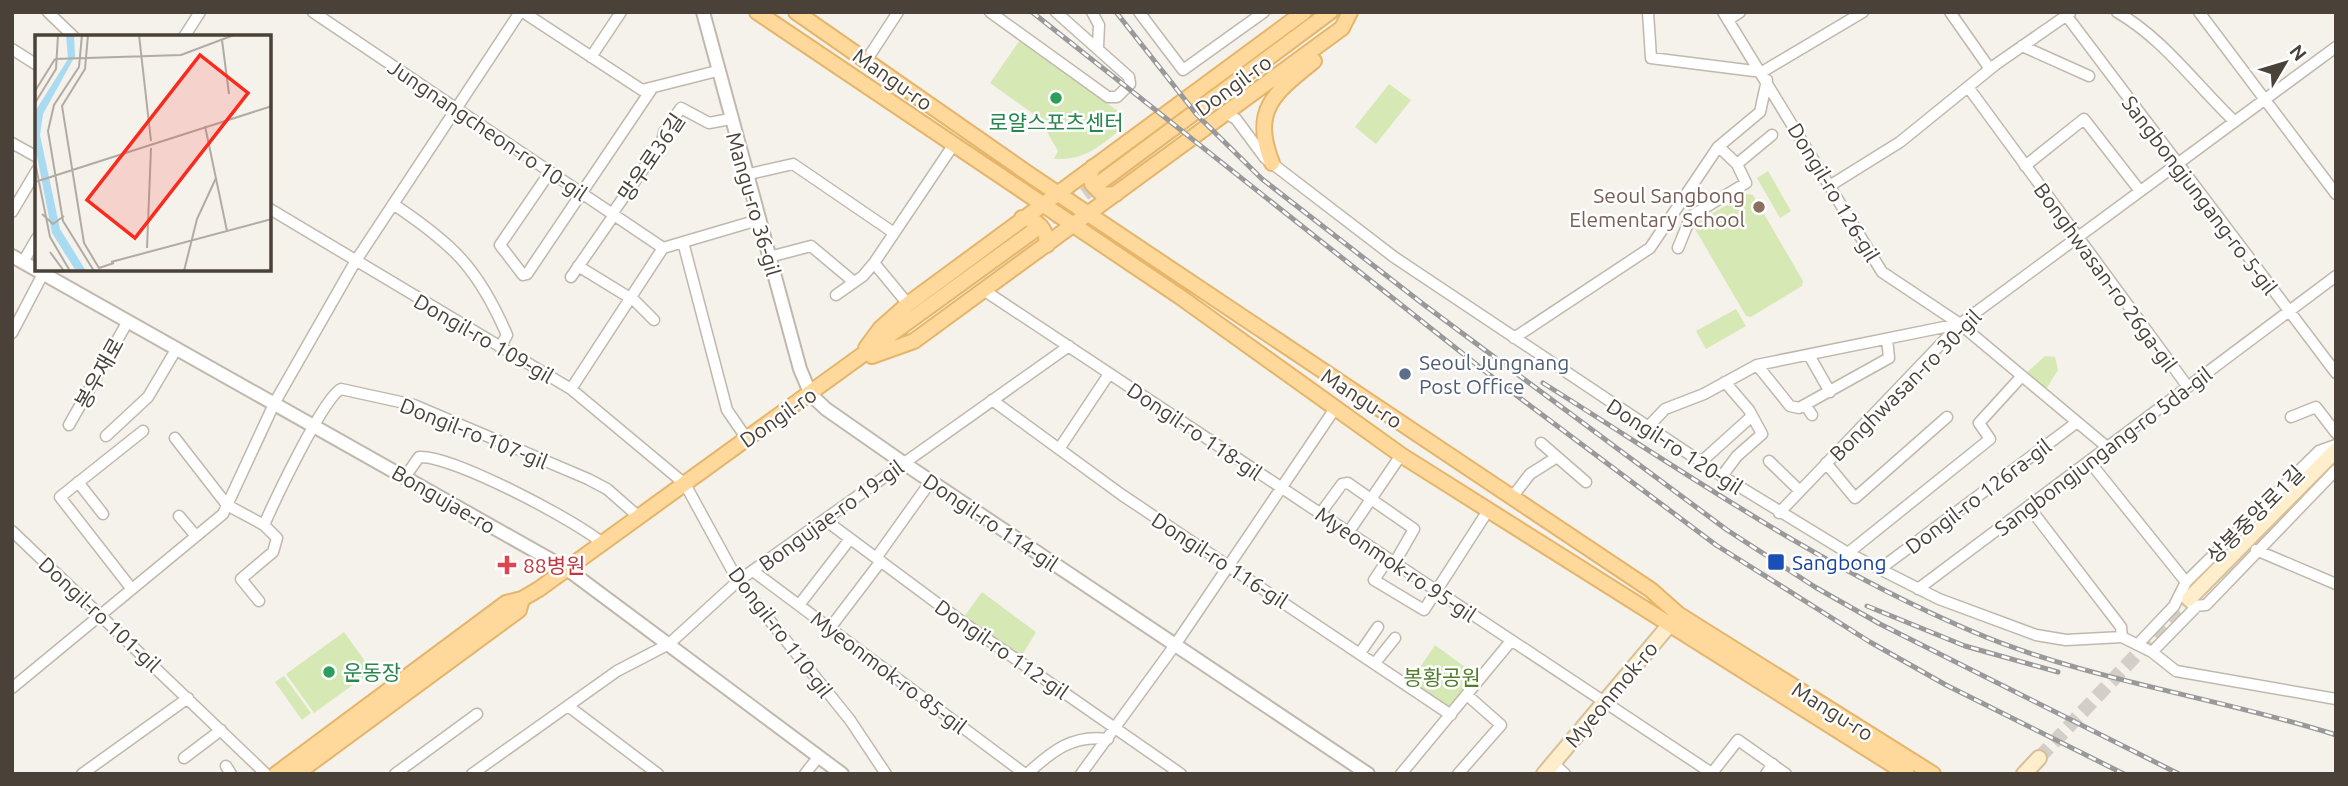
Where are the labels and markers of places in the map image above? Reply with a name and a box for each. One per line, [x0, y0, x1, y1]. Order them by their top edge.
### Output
marker: 로얄스포츠센터 [1048, 90, 1064, 106]
place label: 로얄스포츠센터 [988, 110, 1124, 134]
place label: Seoul Sangbong Elementary School [1569, 183, 1745, 231]
marker: Seoul Sangbong Elementary School [1751, 199, 1767, 215]
place label: Seoul Jungnang Post Office [1419, 350, 1569, 398]
marker: Seoul Jungnang Post Office [1397, 366, 1413, 382]
place label: Sangbong [1792, 550, 1887, 574]
marker: Sangbong [1766, 552, 1786, 572]
place label: 88병원 [523, 553, 585, 577]
marker: 88병원 [497, 555, 517, 575]
place label: 운동장 [343, 660, 401, 684]
marker: 운동장 [321, 664, 337, 680]

